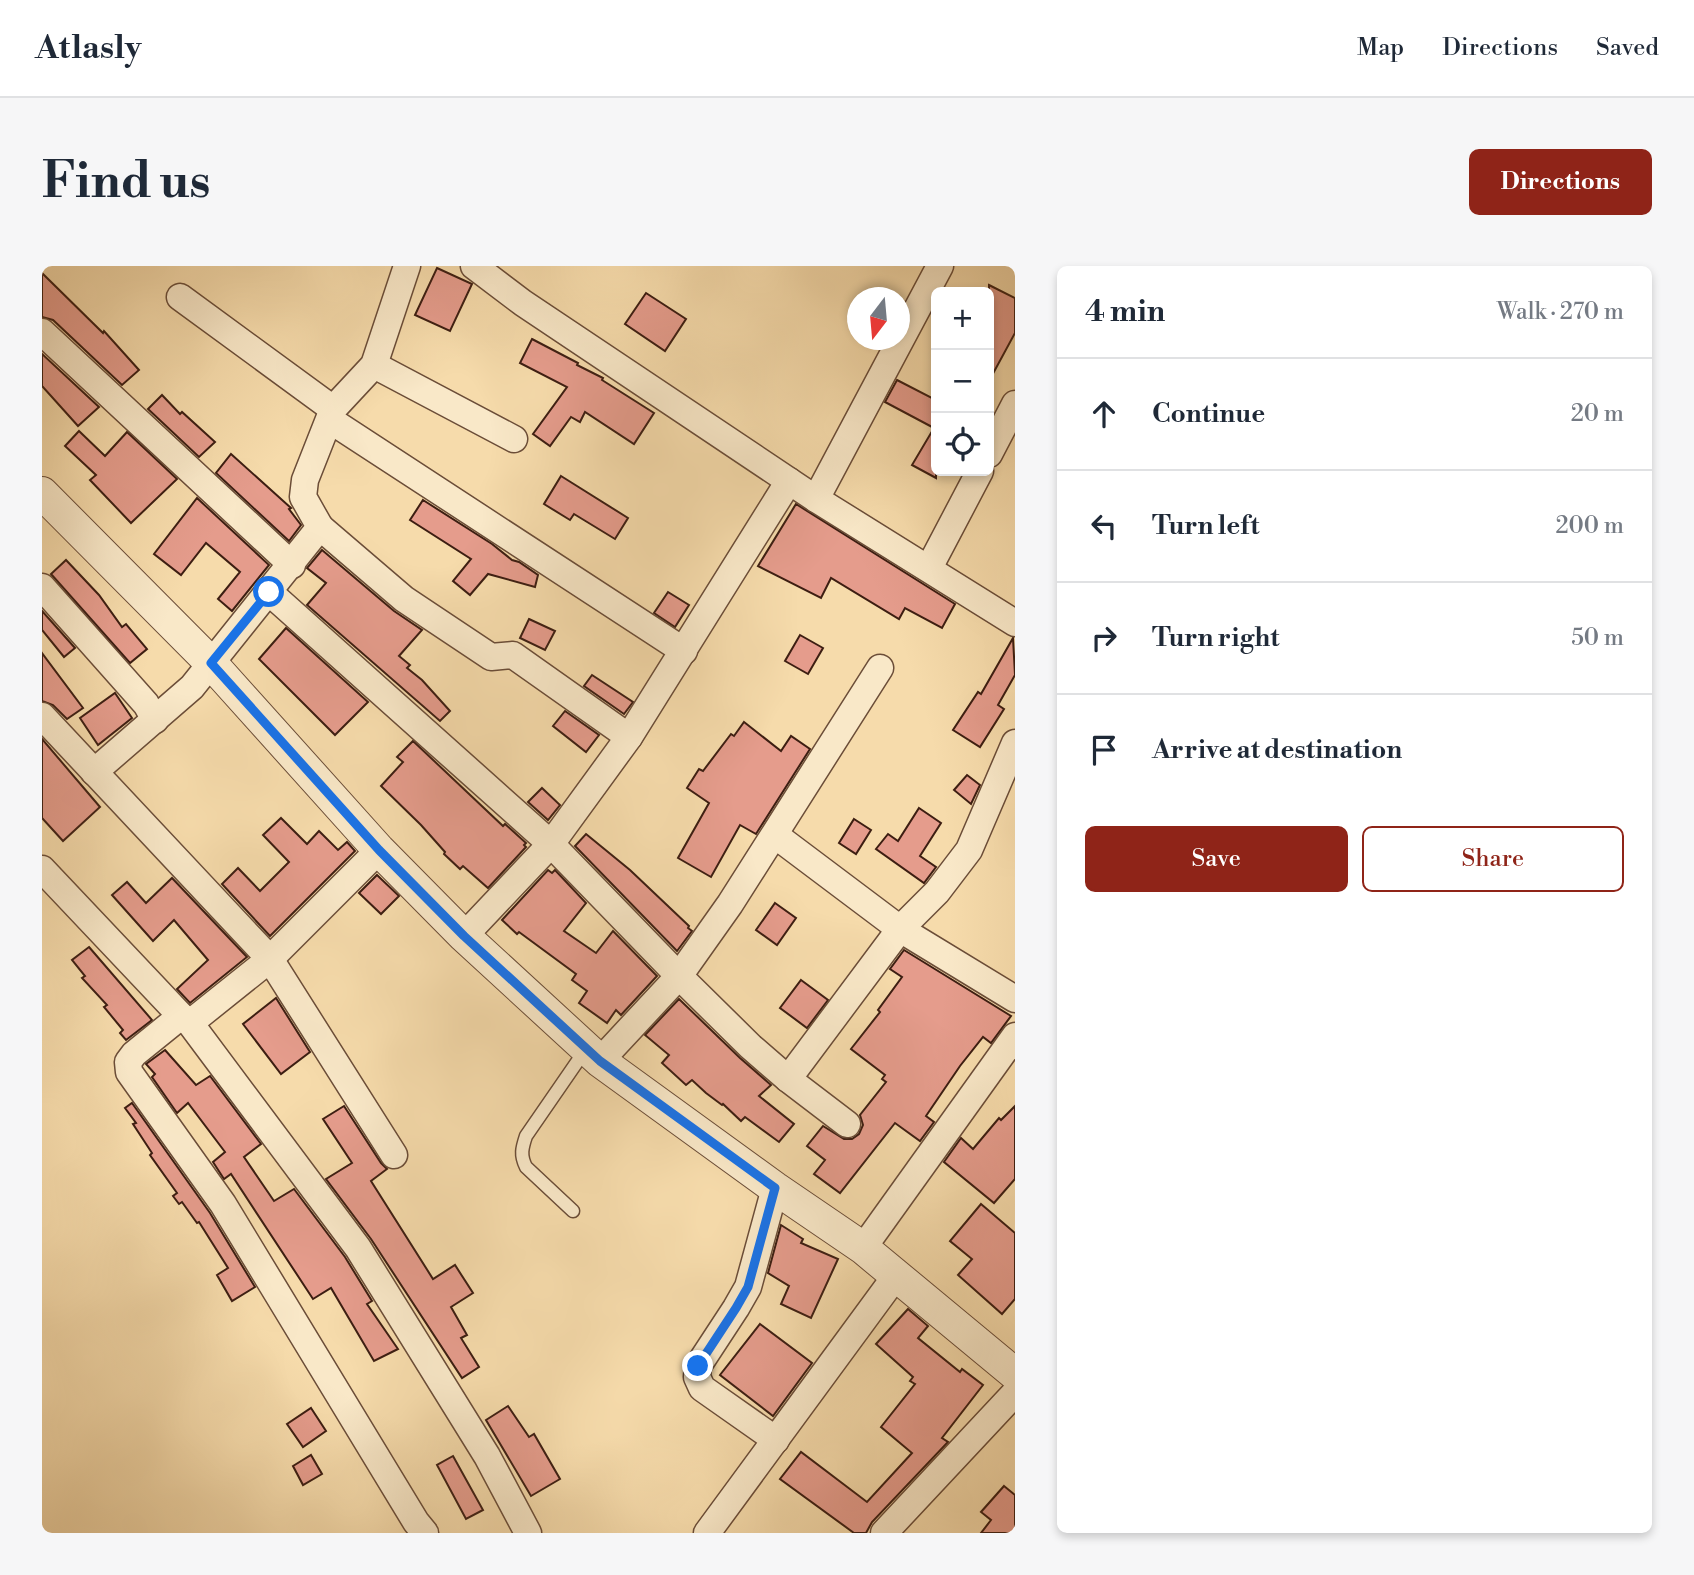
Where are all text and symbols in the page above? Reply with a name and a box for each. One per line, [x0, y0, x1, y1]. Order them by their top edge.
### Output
text: Atlasly [35, 28, 141, 69]
text: Map [1357, 33, 1404, 63]
text: Directions [1442, 33, 1558, 63]
text: Saved [1596, 33, 1659, 63]
button: Directions [1469, 149, 1652, 215]
text: Find us [42, 152, 211, 213]
north arrow [847, 287, 910, 350]
map controls [931, 287, 994, 476]
button: + [931, 287, 994, 350]
text: 4 min [1085, 293, 1165, 331]
text: Walk · 270 m [1497, 298, 1624, 326]
button: − [931, 350, 994, 413]
icon: ahead [1085, 395, 1123, 433]
text: Continue [1152, 398, 1265, 430]
text: 20 m [1571, 400, 1624, 428]
button: locate [931, 413, 994, 476]
icon: left [1085, 507, 1123, 545]
text: Turn left [1152, 510, 1260, 542]
text: 200 m [1556, 512, 1624, 540]
route start [253, 576, 284, 607]
icon: right [1085, 619, 1123, 657]
text: Turn right [1152, 622, 1280, 654]
text: 50 m [1571, 624, 1624, 652]
icon: arrive [1085, 731, 1123, 769]
text: Arrive at destination [1152, 734, 1402, 766]
button: Save [1085, 826, 1348, 892]
button: Share [1362, 826, 1624, 892]
route end [682, 1350, 713, 1381]

